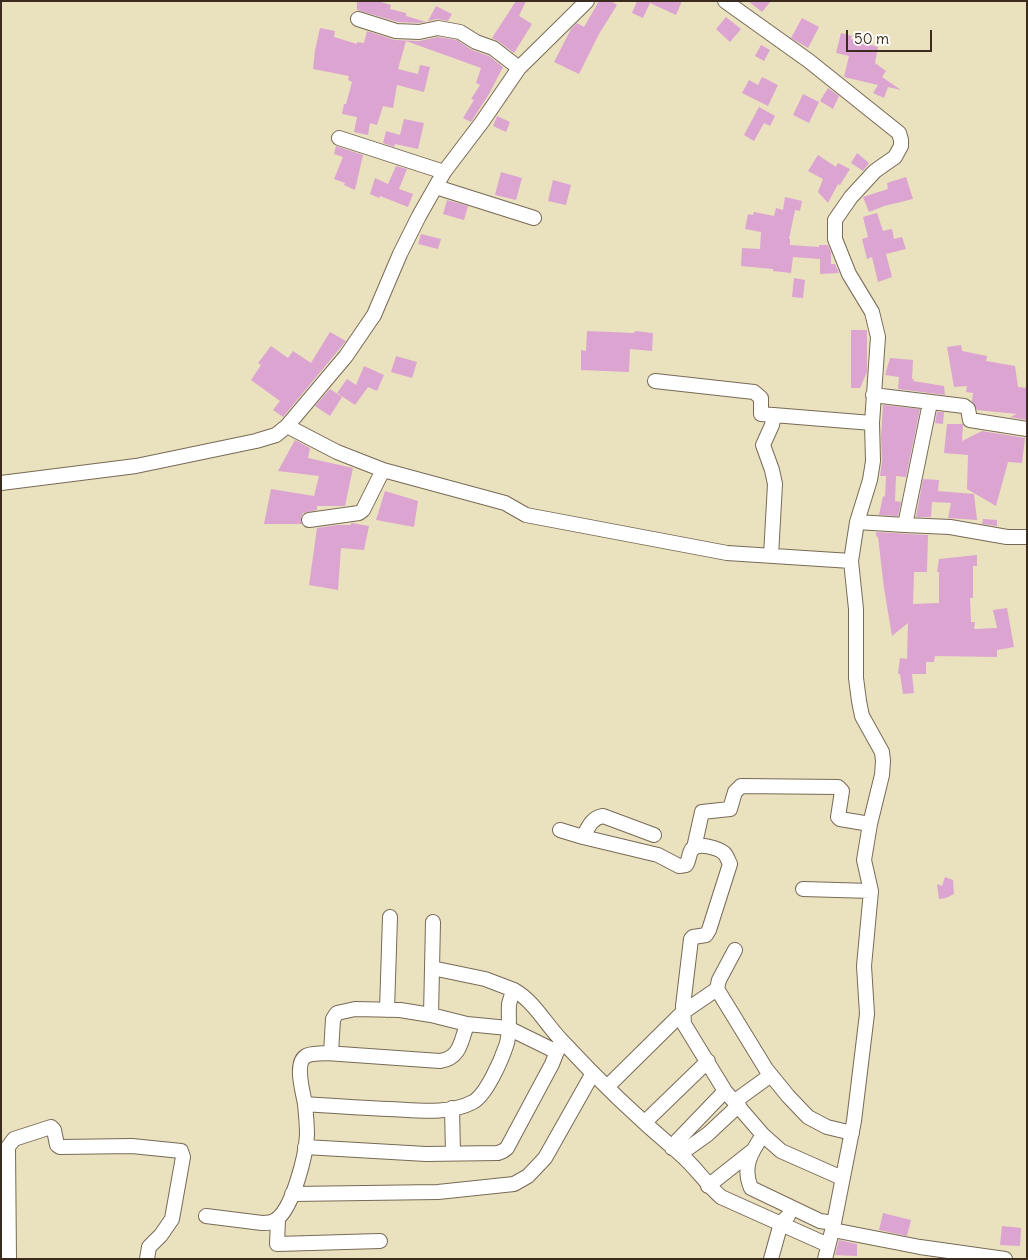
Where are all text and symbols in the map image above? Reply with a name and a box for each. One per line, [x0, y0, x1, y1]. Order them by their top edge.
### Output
scale bar [848, 20, 934, 52]
text: 50 m [854, 29, 889, 48]

